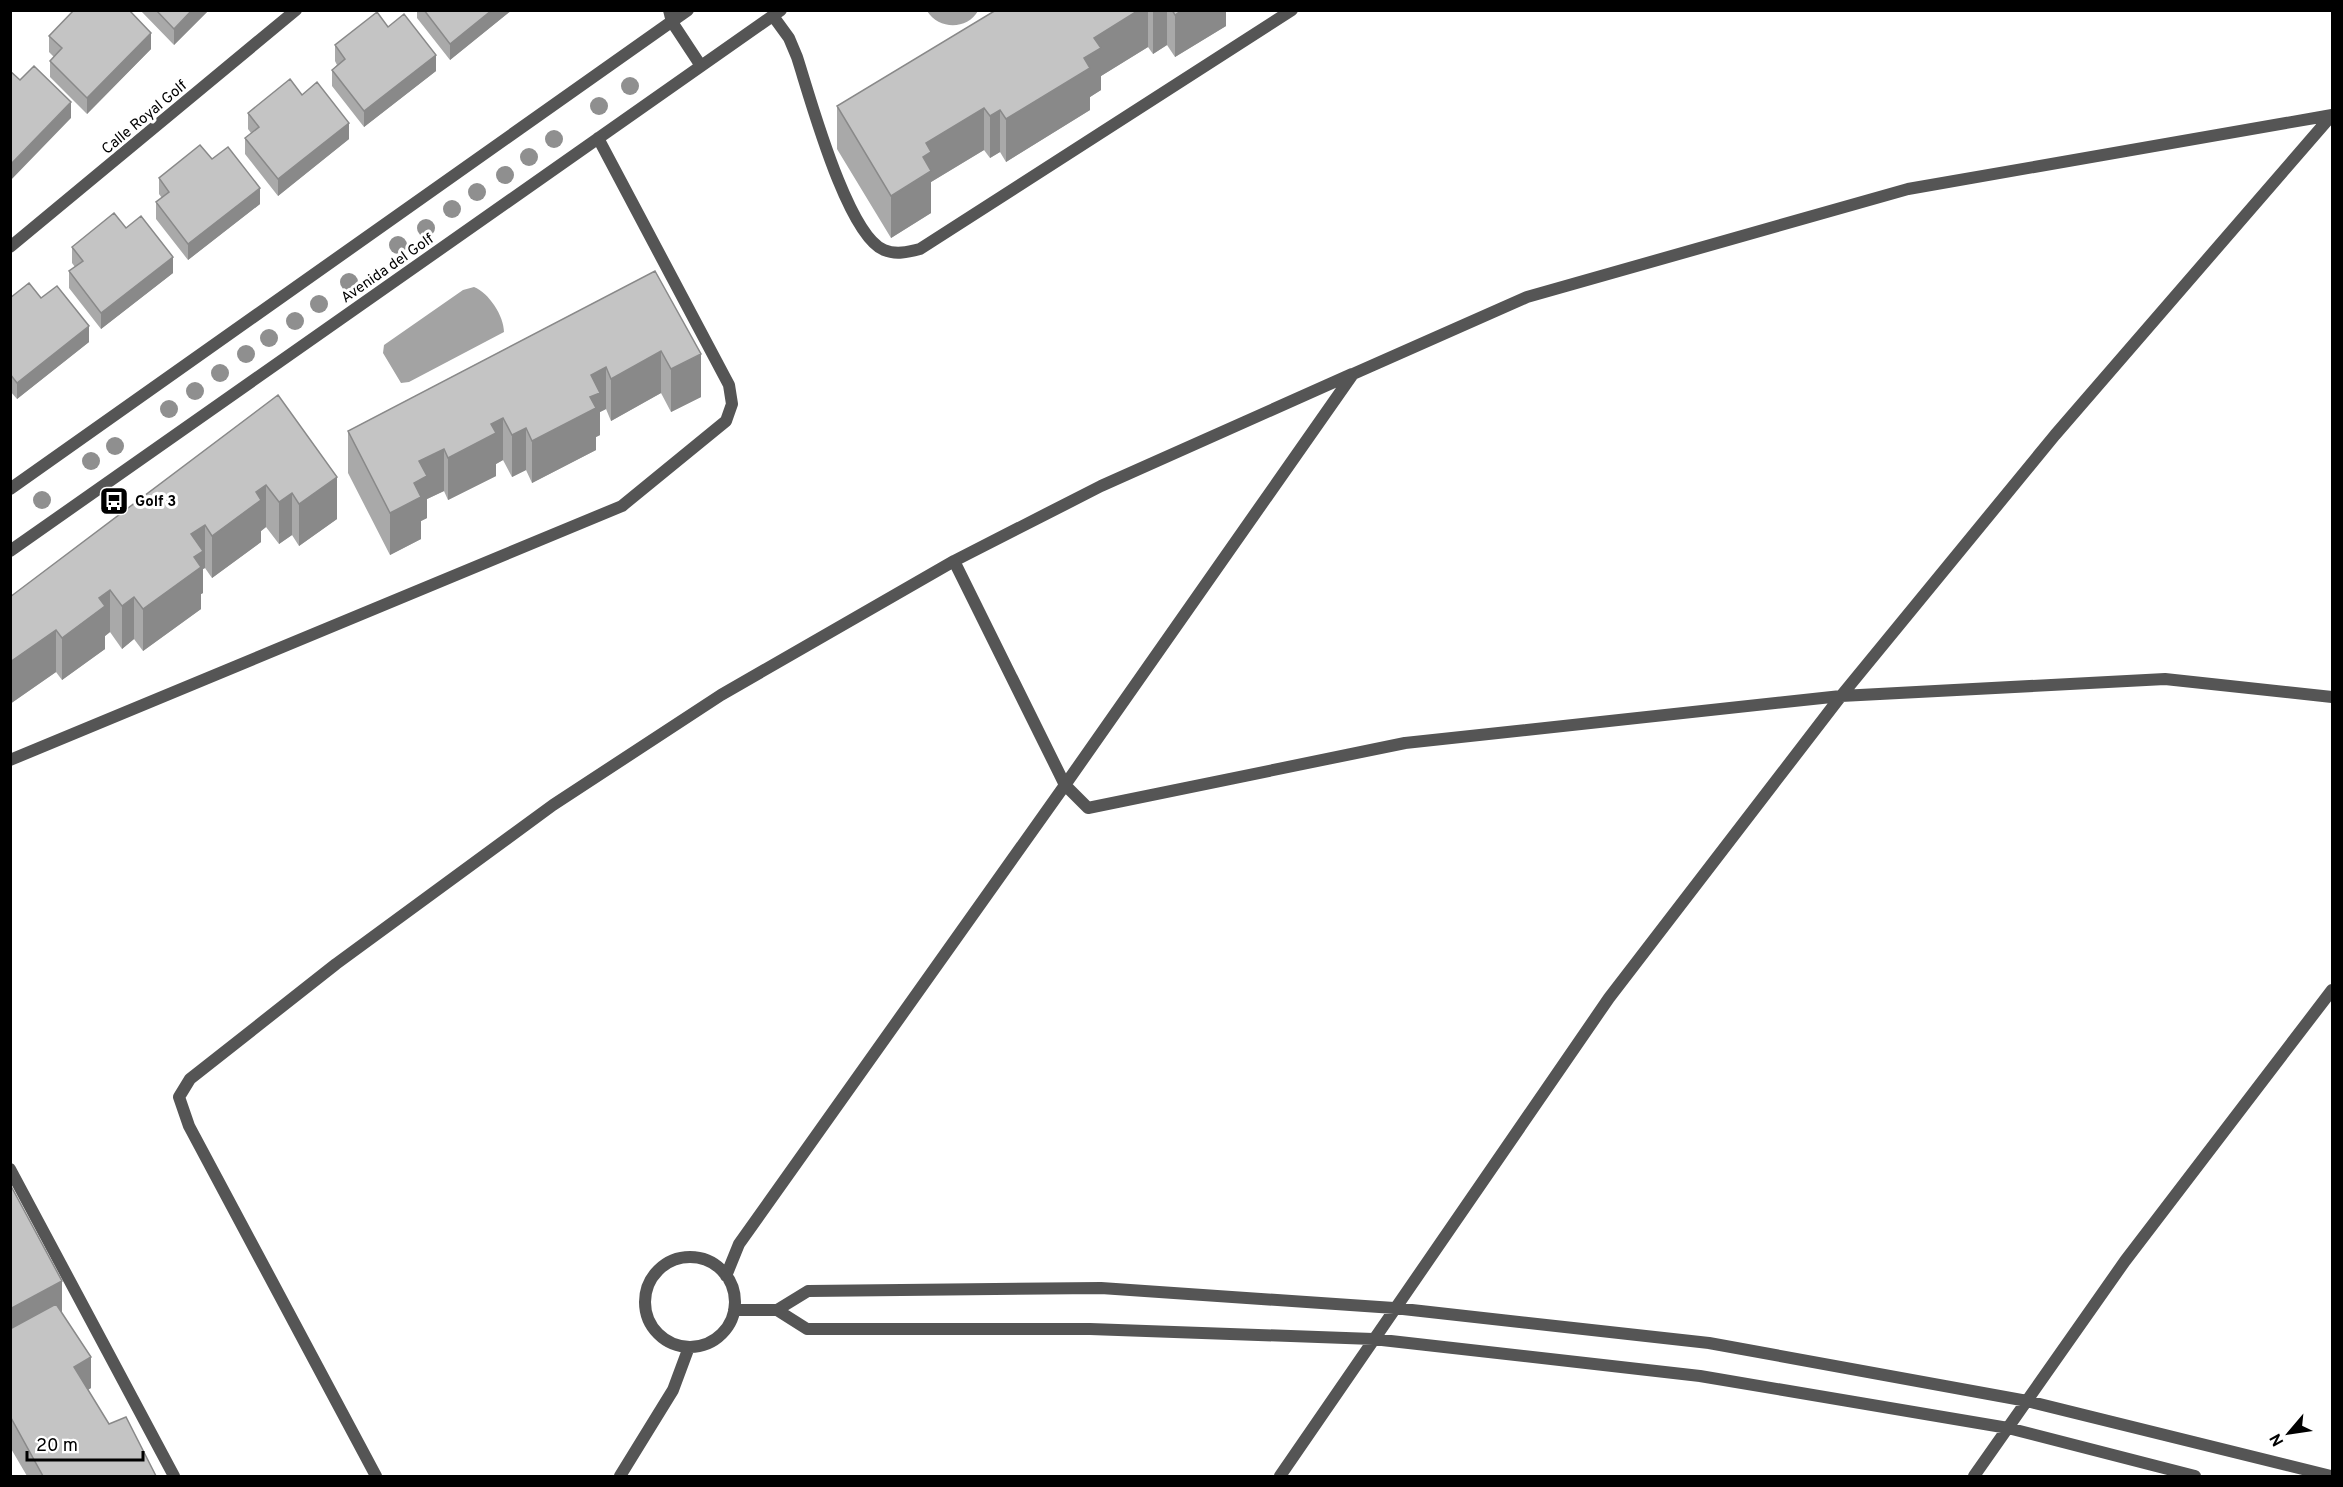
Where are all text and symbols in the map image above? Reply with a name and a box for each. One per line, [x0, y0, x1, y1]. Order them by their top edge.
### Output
street label: Calle Royal Golf [98, 77, 191, 159]
street label: Avenida del Golf [338, 230, 438, 308]
bus stop icon: Golf 3 [98, 485, 130, 517]
place label: Golf 3 [135, 493, 176, 512]
north arrow [2259, 1403, 2319, 1463]
scale bar [27, 1424, 142, 1462]
text: N [2266, 1429, 2289, 1449]
text: 20 m [36, 1435, 78, 1458]

